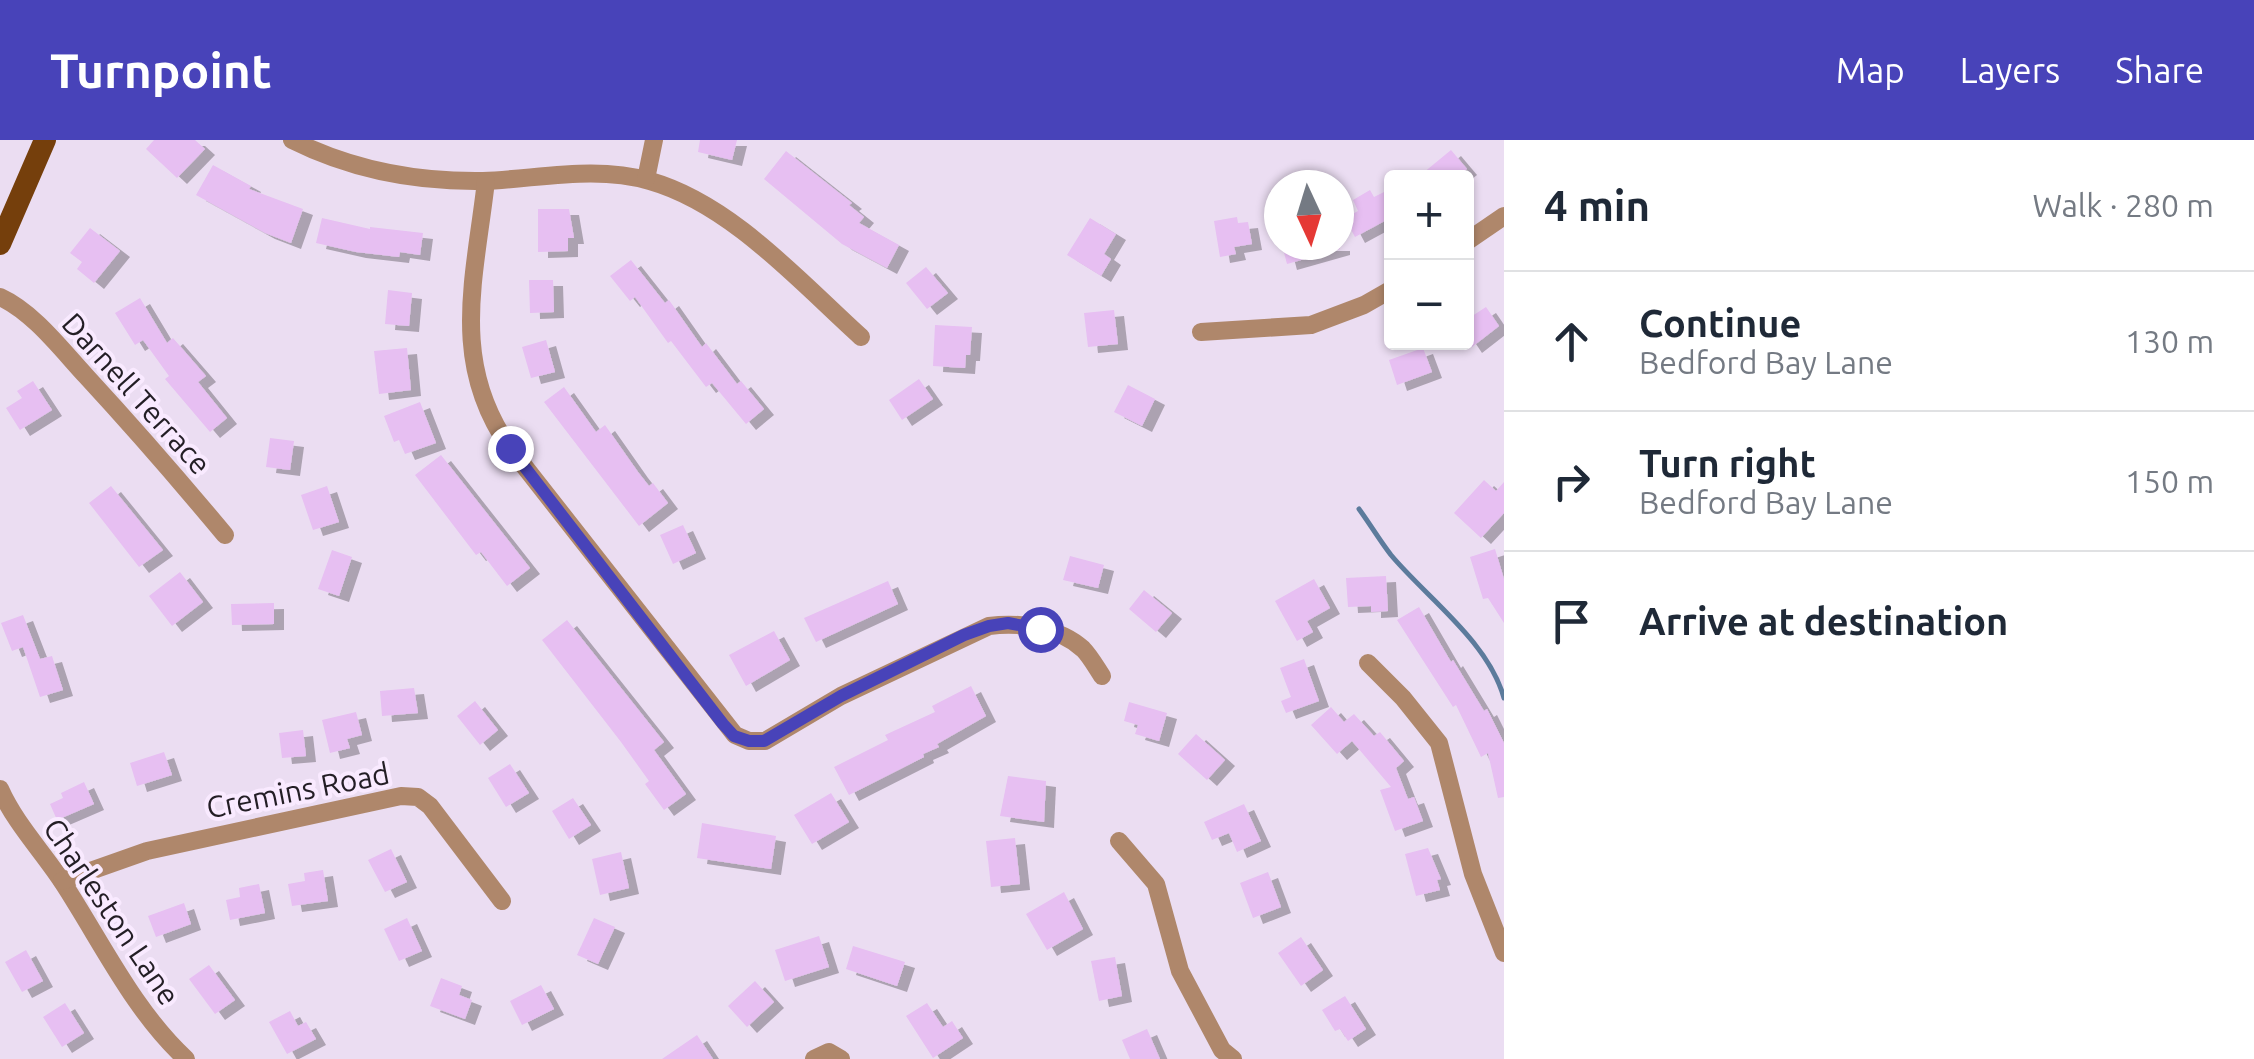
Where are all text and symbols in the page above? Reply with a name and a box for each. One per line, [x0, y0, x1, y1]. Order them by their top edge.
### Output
text: Turnpoint [50, 43, 272, 97]
text: Map [1836, 50, 1905, 90]
text: Layers [1960, 50, 2060, 90]
text: Share [2115, 50, 2204, 90]
north arrow [1264, 170, 1354, 260]
map controls [1384, 170, 1474, 350]
button: + [1384, 170, 1474, 260]
text: 4 min [1544, 182, 1650, 229]
text: Walk · 280 m [2032, 187, 2214, 223]
button: − [1384, 260, 1474, 350]
text: Continue [1639, 302, 1801, 344]
street label: Darnell Terrace [56, 306, 218, 481]
icon: ahead [1544, 314, 1599, 369]
text: 130 m [2125, 323, 2214, 359]
text: Bedford Bay Lane [1639, 344, 1893, 380]
route end [488, 426, 534, 472]
text: Turn right [1639, 442, 1816, 484]
icon: right [1544, 454, 1599, 509]
text: 150 m [2125, 463, 2214, 499]
text: Bedford Bay Lane [1639, 484, 1893, 520]
icon: arrive [1544, 594, 1599, 649]
text: Arrive at destination [1639, 600, 2008, 642]
route start [1018, 607, 1064, 653]
street label: Cremins Road [203, 756, 392, 824]
street label: Charleston Lane [37, 812, 187, 1011]

